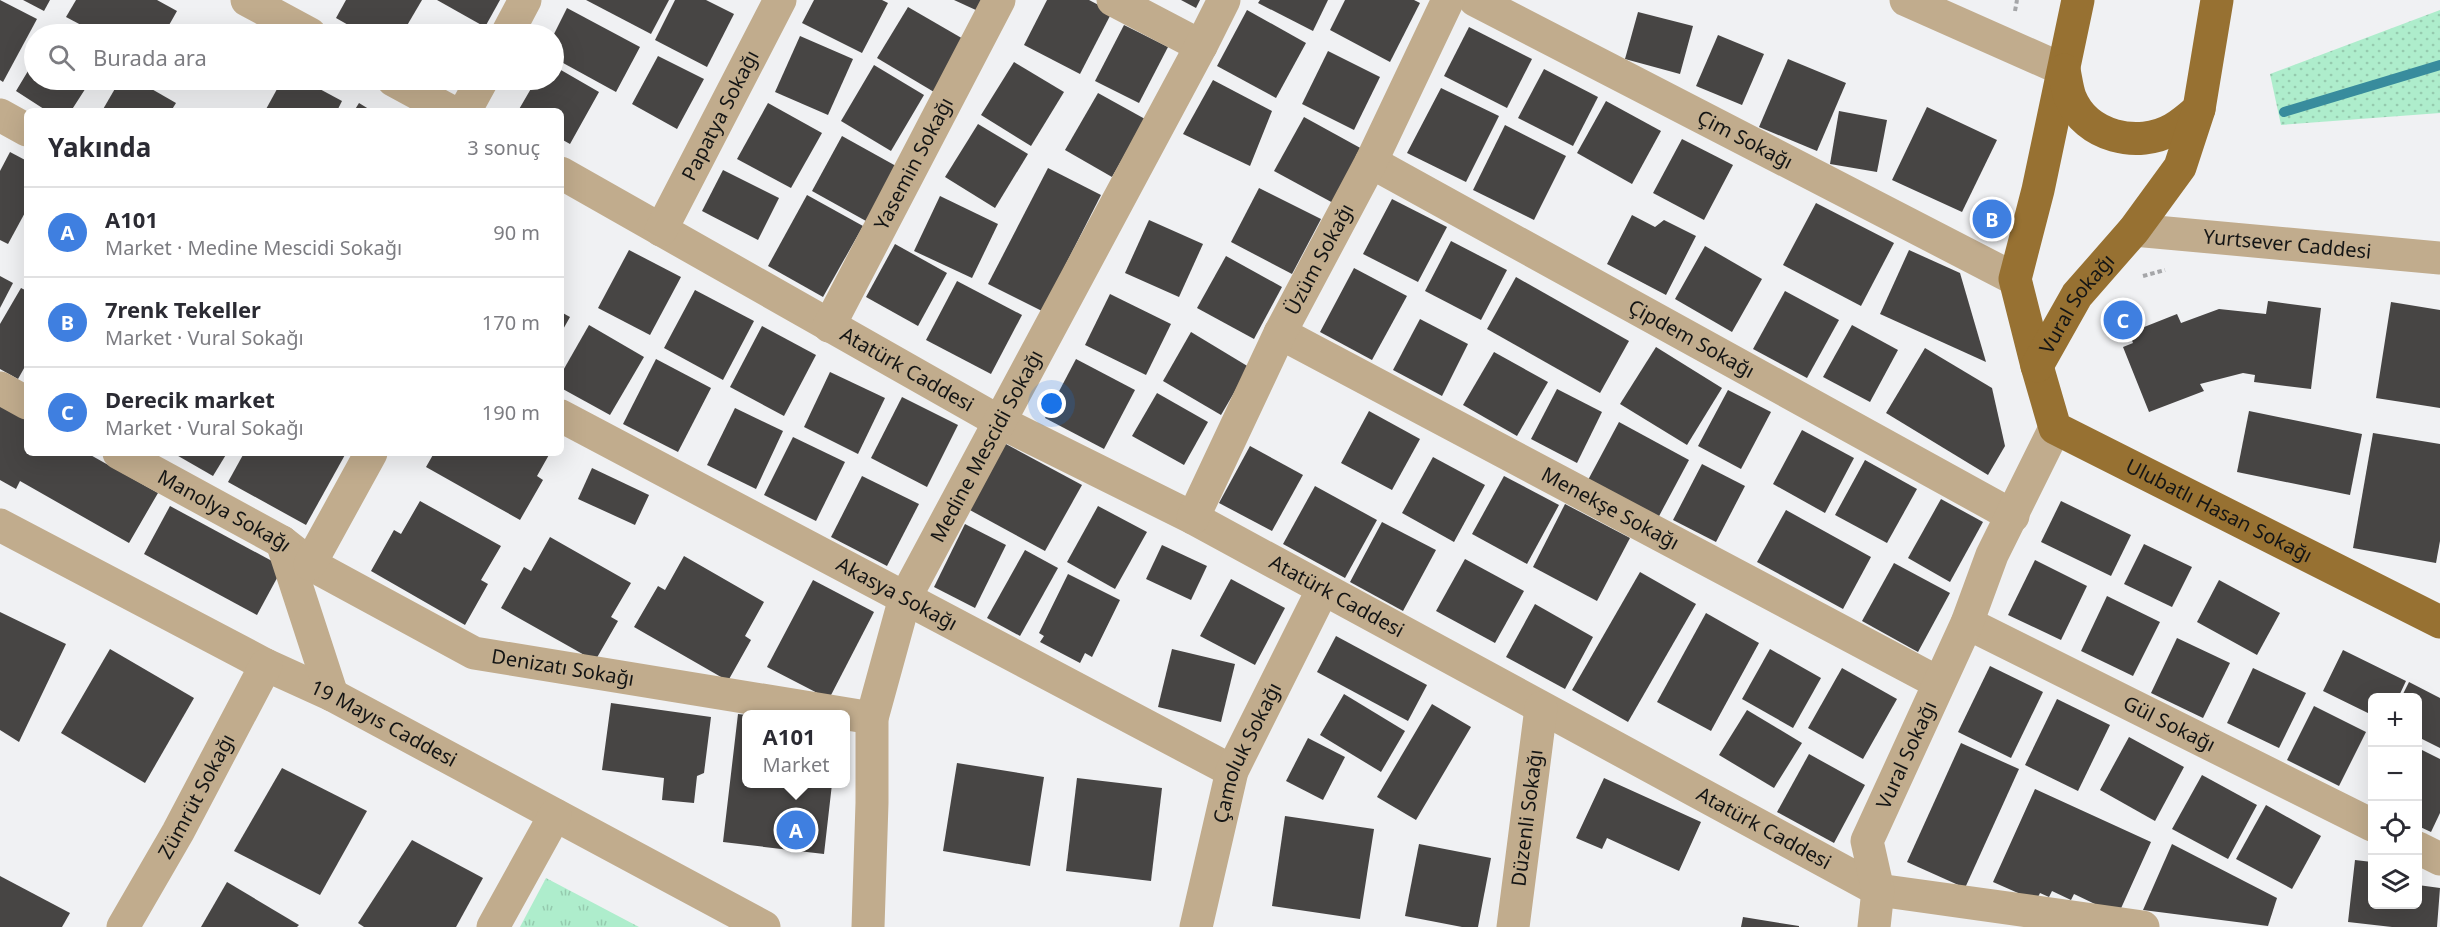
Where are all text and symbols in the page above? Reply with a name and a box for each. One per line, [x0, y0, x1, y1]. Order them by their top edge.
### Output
search box [24, 24, 564, 90]
icon: search [45, 41, 78, 74]
text: Burada ara [93, 42, 207, 72]
street label: Papatya Sokağı [675, 45, 765, 185]
street label: Yasemin Sokağı [867, 92, 959, 235]
street label: Çim Sokağı [1693, 103, 1798, 175]
text: Yakında [48, 129, 151, 165]
text: 3 sonuç [467, 134, 540, 161]
pin: B [1972, 196, 2012, 242]
street label: Üzüm Sokağı [1278, 198, 1360, 320]
text: A101 [105, 204, 158, 234]
text: A [61, 219, 74, 246]
text: 90 m [493, 219, 540, 246]
street label: Yurtsever Caddesi [2202, 222, 2373, 265]
text: Market · Medine Mescidi Sokağı [105, 234, 402, 261]
street label: Vural Sokağı [2033, 248, 2120, 359]
street label: Çipdem Sokağı [1624, 293, 1760, 384]
text: 7renk Tekeller [105, 294, 261, 324]
pin: C [2104, 298, 2142, 342]
text: B [61, 309, 74, 336]
text: 170 m [482, 309, 540, 336]
street label: Atatürk Caddesi [836, 320, 979, 418]
text: Market · Vural Sokağı [105, 324, 304, 351]
street label: Medine Mescidi Sokağı [923, 345, 1049, 547]
text: Derecik market [105, 384, 275, 414]
your location [1037, 389, 1066, 418]
text: C [61, 399, 74, 426]
text: 190 m [482, 399, 540, 426]
text: Market · Vural Sokağı [105, 414, 304, 441]
street label: Ulubatlı Hasan Sokağı [2121, 452, 2317, 568]
street label: Menekşe Sokağı [1537, 460, 1684, 556]
street label: Manolya Sokağı [153, 463, 297, 557]
street label: Atatürk Caddesi [1265, 548, 1409, 643]
street label: Akasya Sokağı [832, 550, 962, 636]
street label: Denizatı Sokağı [490, 642, 636, 692]
street label: 19 Mayıs Caddesi [306, 673, 462, 773]
street label: Çamoluk Sokağı [1206, 678, 1287, 826]
street label: Gül Sokağı [2119, 689, 2220, 758]
map controls [2368, 693, 2422, 909]
button: + [2368, 693, 2422, 747]
street label: Vural Sokağı [1869, 696, 1942, 813]
popup [742, 710, 850, 788]
text: A101 [763, 721, 816, 751]
street label: Zümrüt Sokağı [151, 729, 240, 863]
button: − [2368, 747, 2422, 801]
street label: Düzenli Sokağı [1504, 748, 1549, 888]
text: Market [763, 751, 829, 778]
street label: Atatürk Caddesi [1692, 780, 1836, 875]
button: locate [2368, 801, 2422, 855]
pin: A [776, 808, 816, 852]
button: layers [2368, 855, 2422, 909]

